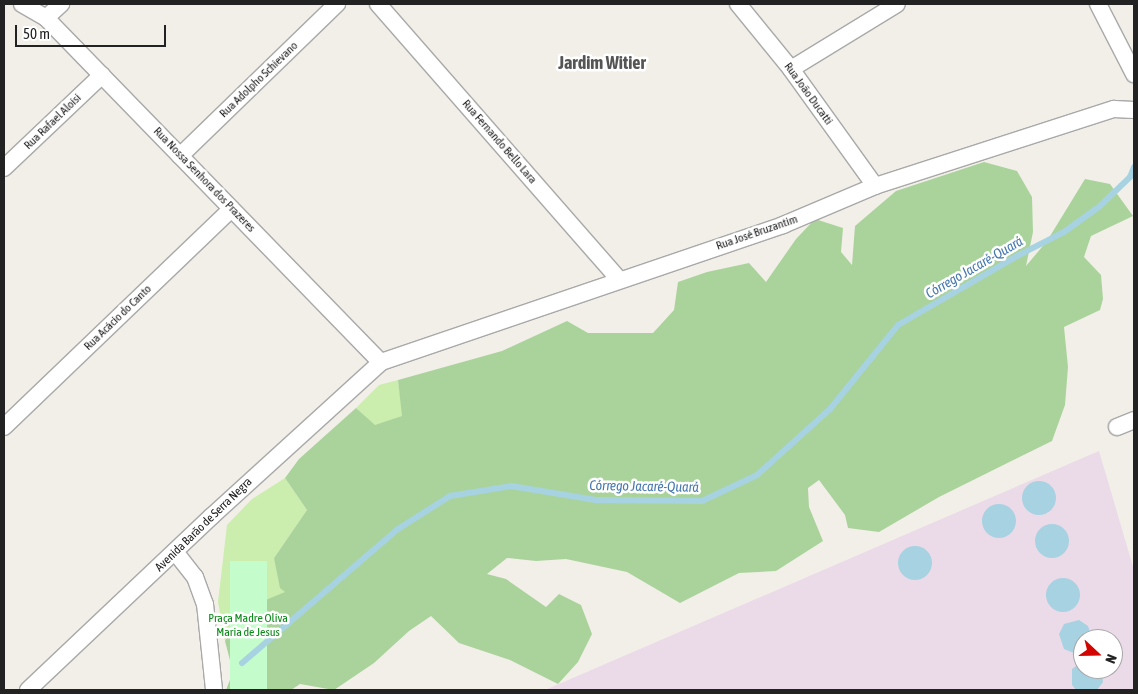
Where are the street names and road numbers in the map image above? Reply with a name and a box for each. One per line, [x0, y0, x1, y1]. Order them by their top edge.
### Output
street label: Rua Adolpho Schievano [217, 39, 301, 121]
street label: Rua João Ducatti [781, 60, 835, 128]
street label: Rua Rafael Aloísi [21, 91, 85, 153]
street label: Rua Fernando Bello Lara [459, 97, 539, 187]
street label: Rua Nossa Senhora dos Prazeres [150, 124, 258, 236]
street label: Rua José Bruzantim [714, 212, 800, 254]
street label: Rua Acácio do Canto [81, 282, 155, 354]
street label: Avenida Barão de Serra Negra [153, 475, 255, 575]

